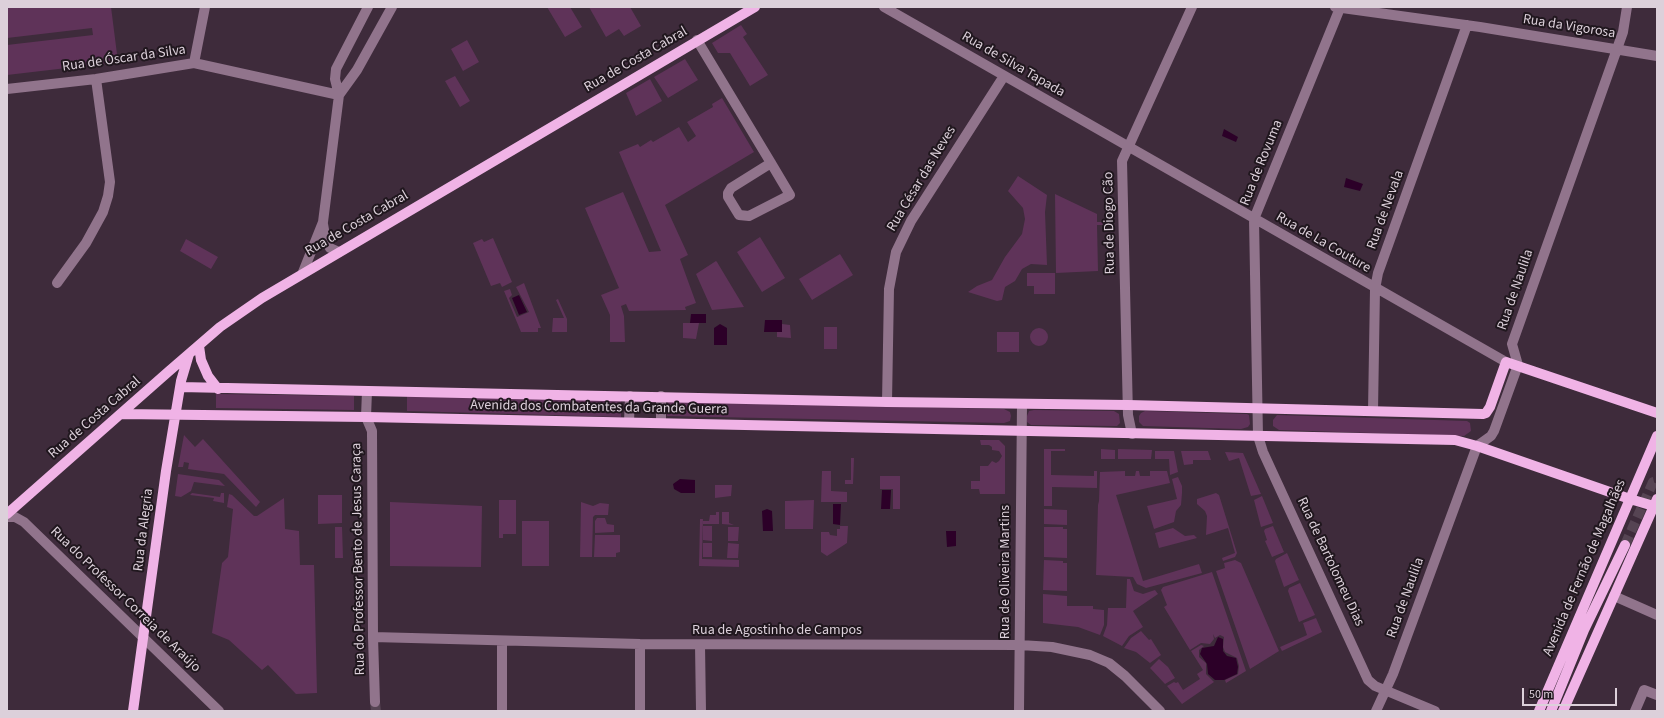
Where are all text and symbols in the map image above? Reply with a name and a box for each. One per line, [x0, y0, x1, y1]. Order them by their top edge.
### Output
street label: Rua da Vigorosa [1522, 11, 1616, 43]
street label: Rua de Costa Cabral [581, 24, 691, 96]
street label: Rua de Silva Tapada [958, 29, 1068, 101]
street label: Rua de Óscar da Silva [61, 42, 187, 76]
street label: Rua de Rovuma [1237, 118, 1287, 208]
street label: Rua César das Neves [884, 123, 960, 235]
street label: Rua de Nevala [1364, 168, 1408, 252]
street label: Rua de Diogo Cão [1101, 172, 1119, 274]
street label: Rua de Costa Cabral [302, 188, 412, 260]
street label: Rua de La Couture [1273, 209, 1373, 277]
street label: Rua de Naulila [1494, 247, 1538, 333]
street label: Rua de Costa Cabral [46, 374, 144, 462]
street label: Avenida dos Combatentes da Grande Guerra [470, 397, 728, 419]
street label: Rua do Professor Bento de Jesus Caraça [349, 443, 369, 675]
street label: Avenida de Fernão de Magalhães [1540, 477, 1630, 659]
street label: Rua da Alegria [131, 488, 157, 572]
street label: Rua de Bartolomeu Dias [1293, 495, 1367, 629]
street label: Rua de Oliveira Martins [998, 505, 1014, 639]
street label: Rua do Professor Correia de Araújo [46, 524, 204, 676]
street label: Rua de Naulila [1384, 556, 1428, 640]
street label: Rua de Agostinho de Campos [692, 623, 862, 639]
scale bar [1524, 680, 1619, 706]
text: 50 m [1529, 686, 1553, 703]

